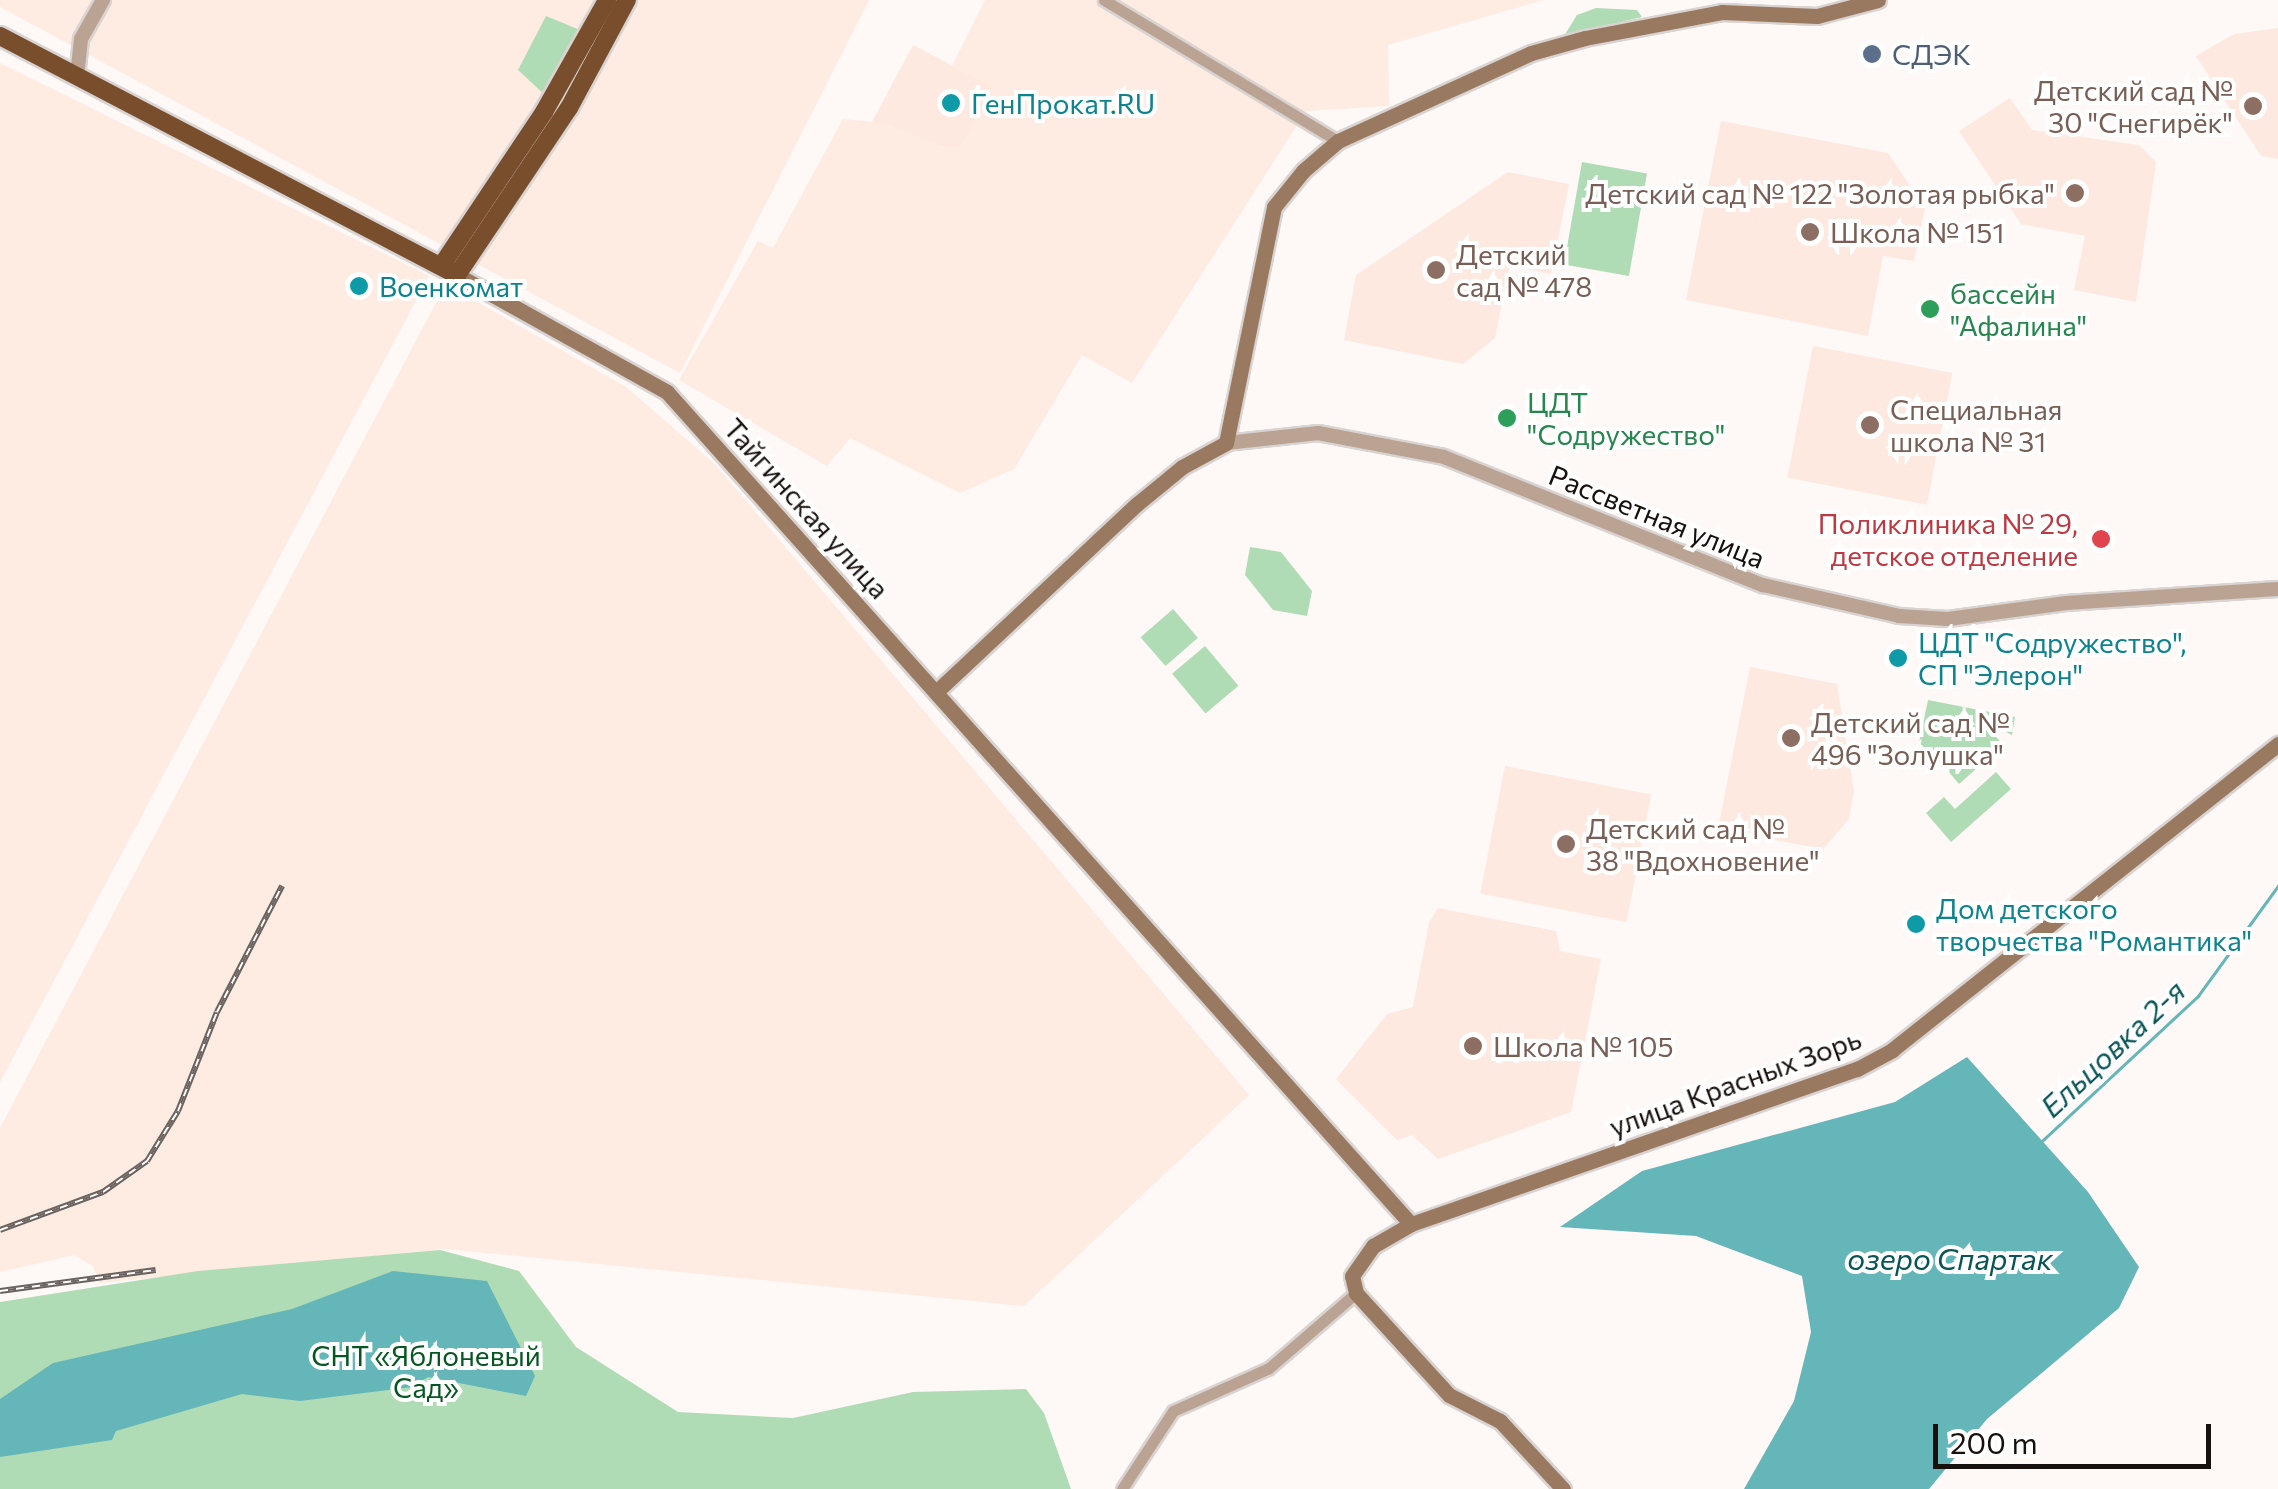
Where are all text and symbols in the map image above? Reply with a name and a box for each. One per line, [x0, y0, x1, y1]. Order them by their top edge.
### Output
place label: СДЭК [1892, 37, 1971, 71]
marker: СДЭК [1861, 43, 1883, 65]
place label: Детский сад № 30 "Снегирёк" [2034, 73, 2233, 139]
place label: ГенПрокат.RU [971, 86, 1155, 120]
marker: ГенПрокат.RU [940, 92, 962, 114]
marker: Детский сад № 30 "Снегирёк" [2242, 95, 2264, 117]
place label: Детский сад № 122 "Золотая рыбка" [1585, 176, 2055, 210]
marker: Детский сад № 122 "Золотая рыбка" [2064, 182, 2086, 204]
place label: Школа № 151 [1830, 215, 2004, 249]
marker: Школа № 151 [1799, 221, 1821, 243]
place label: Детский сад № 478 [1456, 237, 1592, 303]
marker: Детский сад № 478 [1425, 259, 1447, 281]
place label: Военкомат [379, 269, 523, 303]
marker: Военкомат [348, 275, 370, 297]
place label: бассейн "Афалина" [1950, 276, 2087, 342]
marker: бассейн "Афалина" [1919, 298, 1941, 320]
place label: ЦДТ "Содружество" [1527, 385, 1725, 451]
place label: Специальная школа № 31 [1890, 392, 2062, 458]
marker: ЦДТ "Содружество" [1496, 407, 1518, 429]
street label: Тайгинская улица [717, 411, 897, 605]
marker: Специальная школа № 31 [1859, 414, 1881, 436]
street label: Рассветная улица [1544, 457, 1770, 575]
place label: Поликлиника № 29, детское отделение [1818, 506, 2078, 572]
marker: Поликлиника № 29, детское отделение [2088, 526, 2114, 552]
place label: ЦДТ "Содружество", СП "Элерон" [1918, 625, 2186, 691]
marker: ЦДТ "Содружество", СП "Элерон" [1887, 647, 1909, 669]
place label: Детский сад № 496 "Золушка" [1811, 705, 2010, 771]
marker: Детский сад № 496 "Золушка" [1780, 727, 1802, 749]
place label: Детский сад № 38 "Вдохновение" [1586, 811, 1820, 877]
marker: Детский сад № 38 "Вдохновение" [1555, 833, 1577, 855]
place label: Дом детского творчества "Романтика" [1936, 891, 2252, 957]
marker: Дом детского творчества "Романтика" [1905, 913, 1927, 935]
water label: Ельцовка 2-я [2032, 972, 2192, 1124]
street label: улица Красных Зорь [1605, 1021, 1865, 1143]
place label: Школа № 105 [1493, 1029, 1674, 1063]
marker: Школа № 105 [1462, 1035, 1484, 1057]
water label: озеро Спартак [1847, 1240, 2053, 1276]
park label: СНТ «Яблоневый Сад» [311, 1338, 541, 1404]
scale bar [1938, 1404, 2216, 1466]
text: 200 m [1950, 1423, 2038, 1460]

